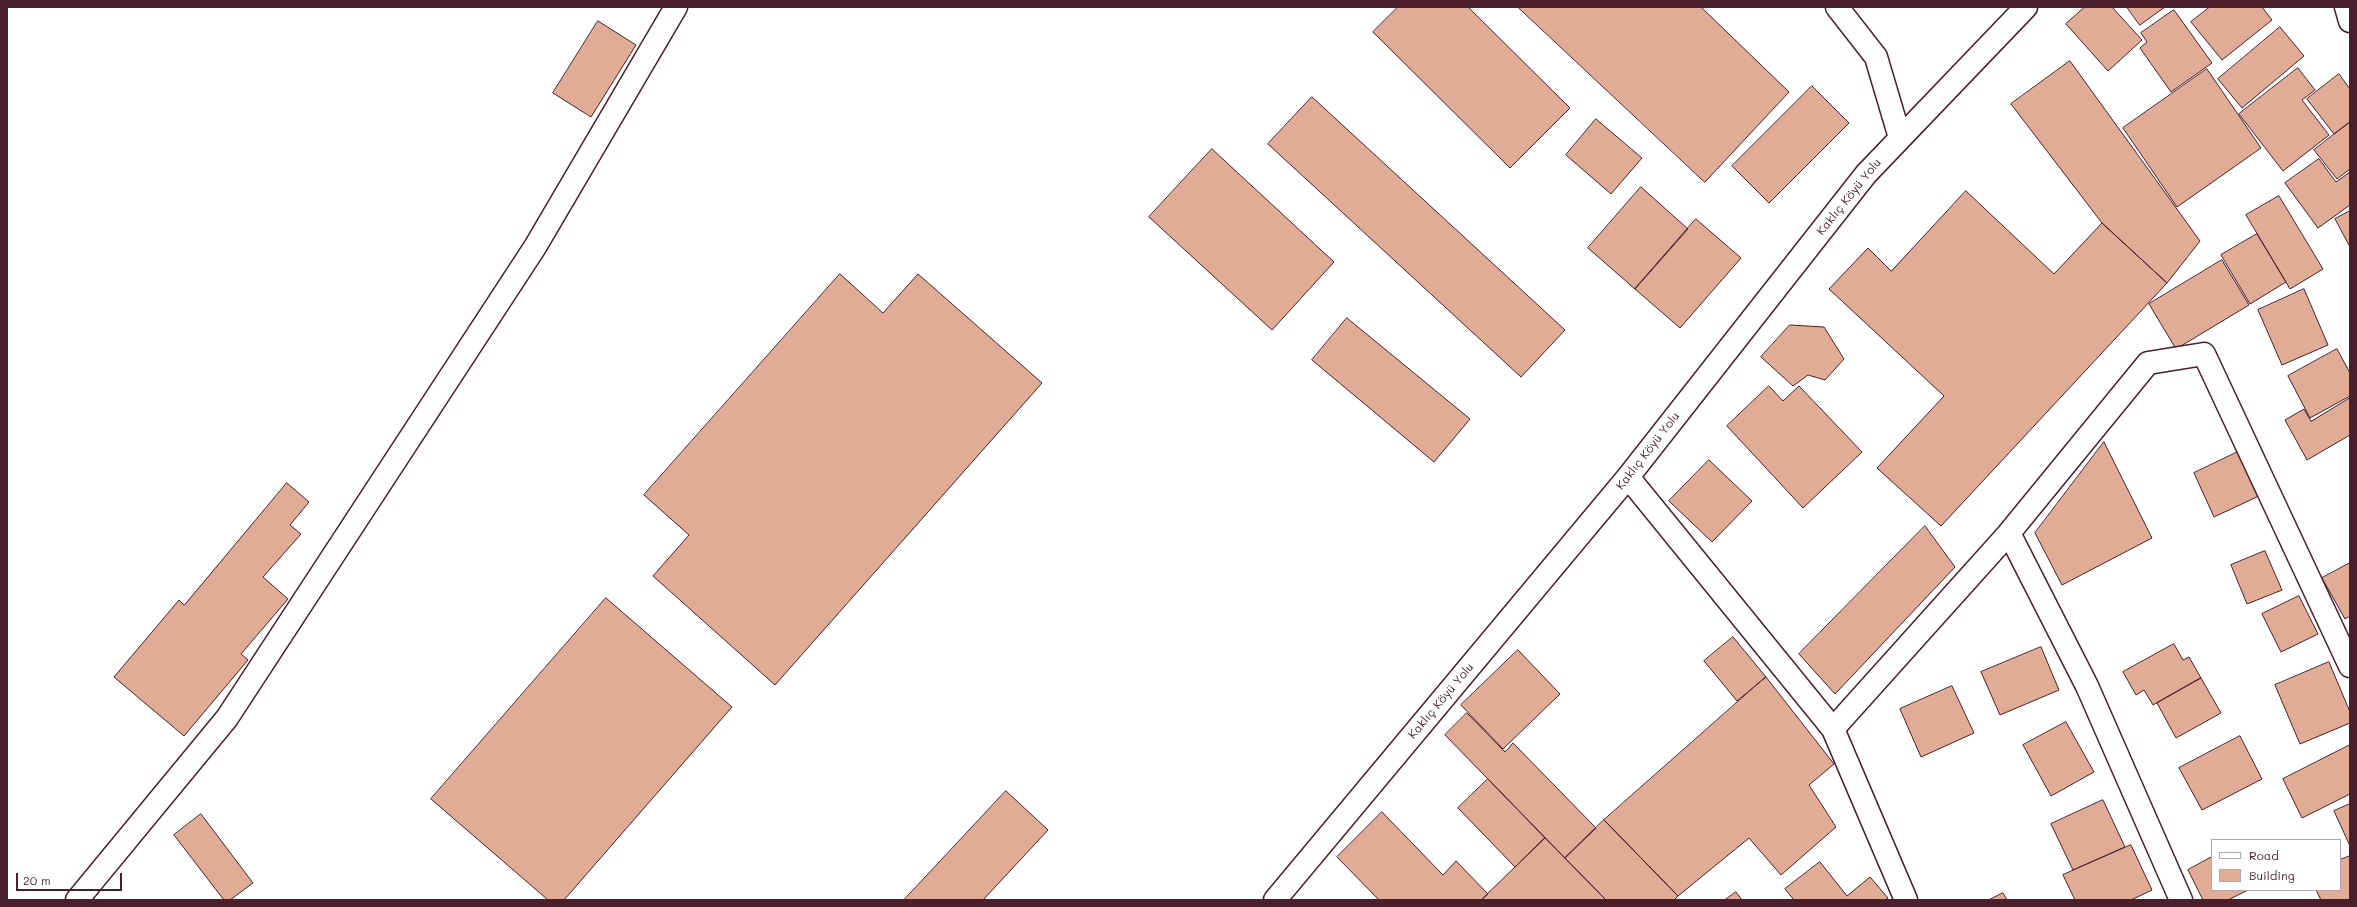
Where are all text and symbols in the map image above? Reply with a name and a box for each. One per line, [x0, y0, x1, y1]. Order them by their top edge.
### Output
street label: Kaklıç Köyü Yolu [1814, 156, 1884, 238]
street label: Kaklıç Köyü Yolu [1613, 409, 1683, 493]
street label: Kaklıç Köyü Yolu [1405, 660, 1477, 742]
legend [2211, 839, 2341, 891]
text: Road [2249, 847, 2279, 863]
scale bar [18, 865, 124, 891]
text: Building [2249, 867, 2295, 883]
text: 20 m [23, 872, 51, 888]

